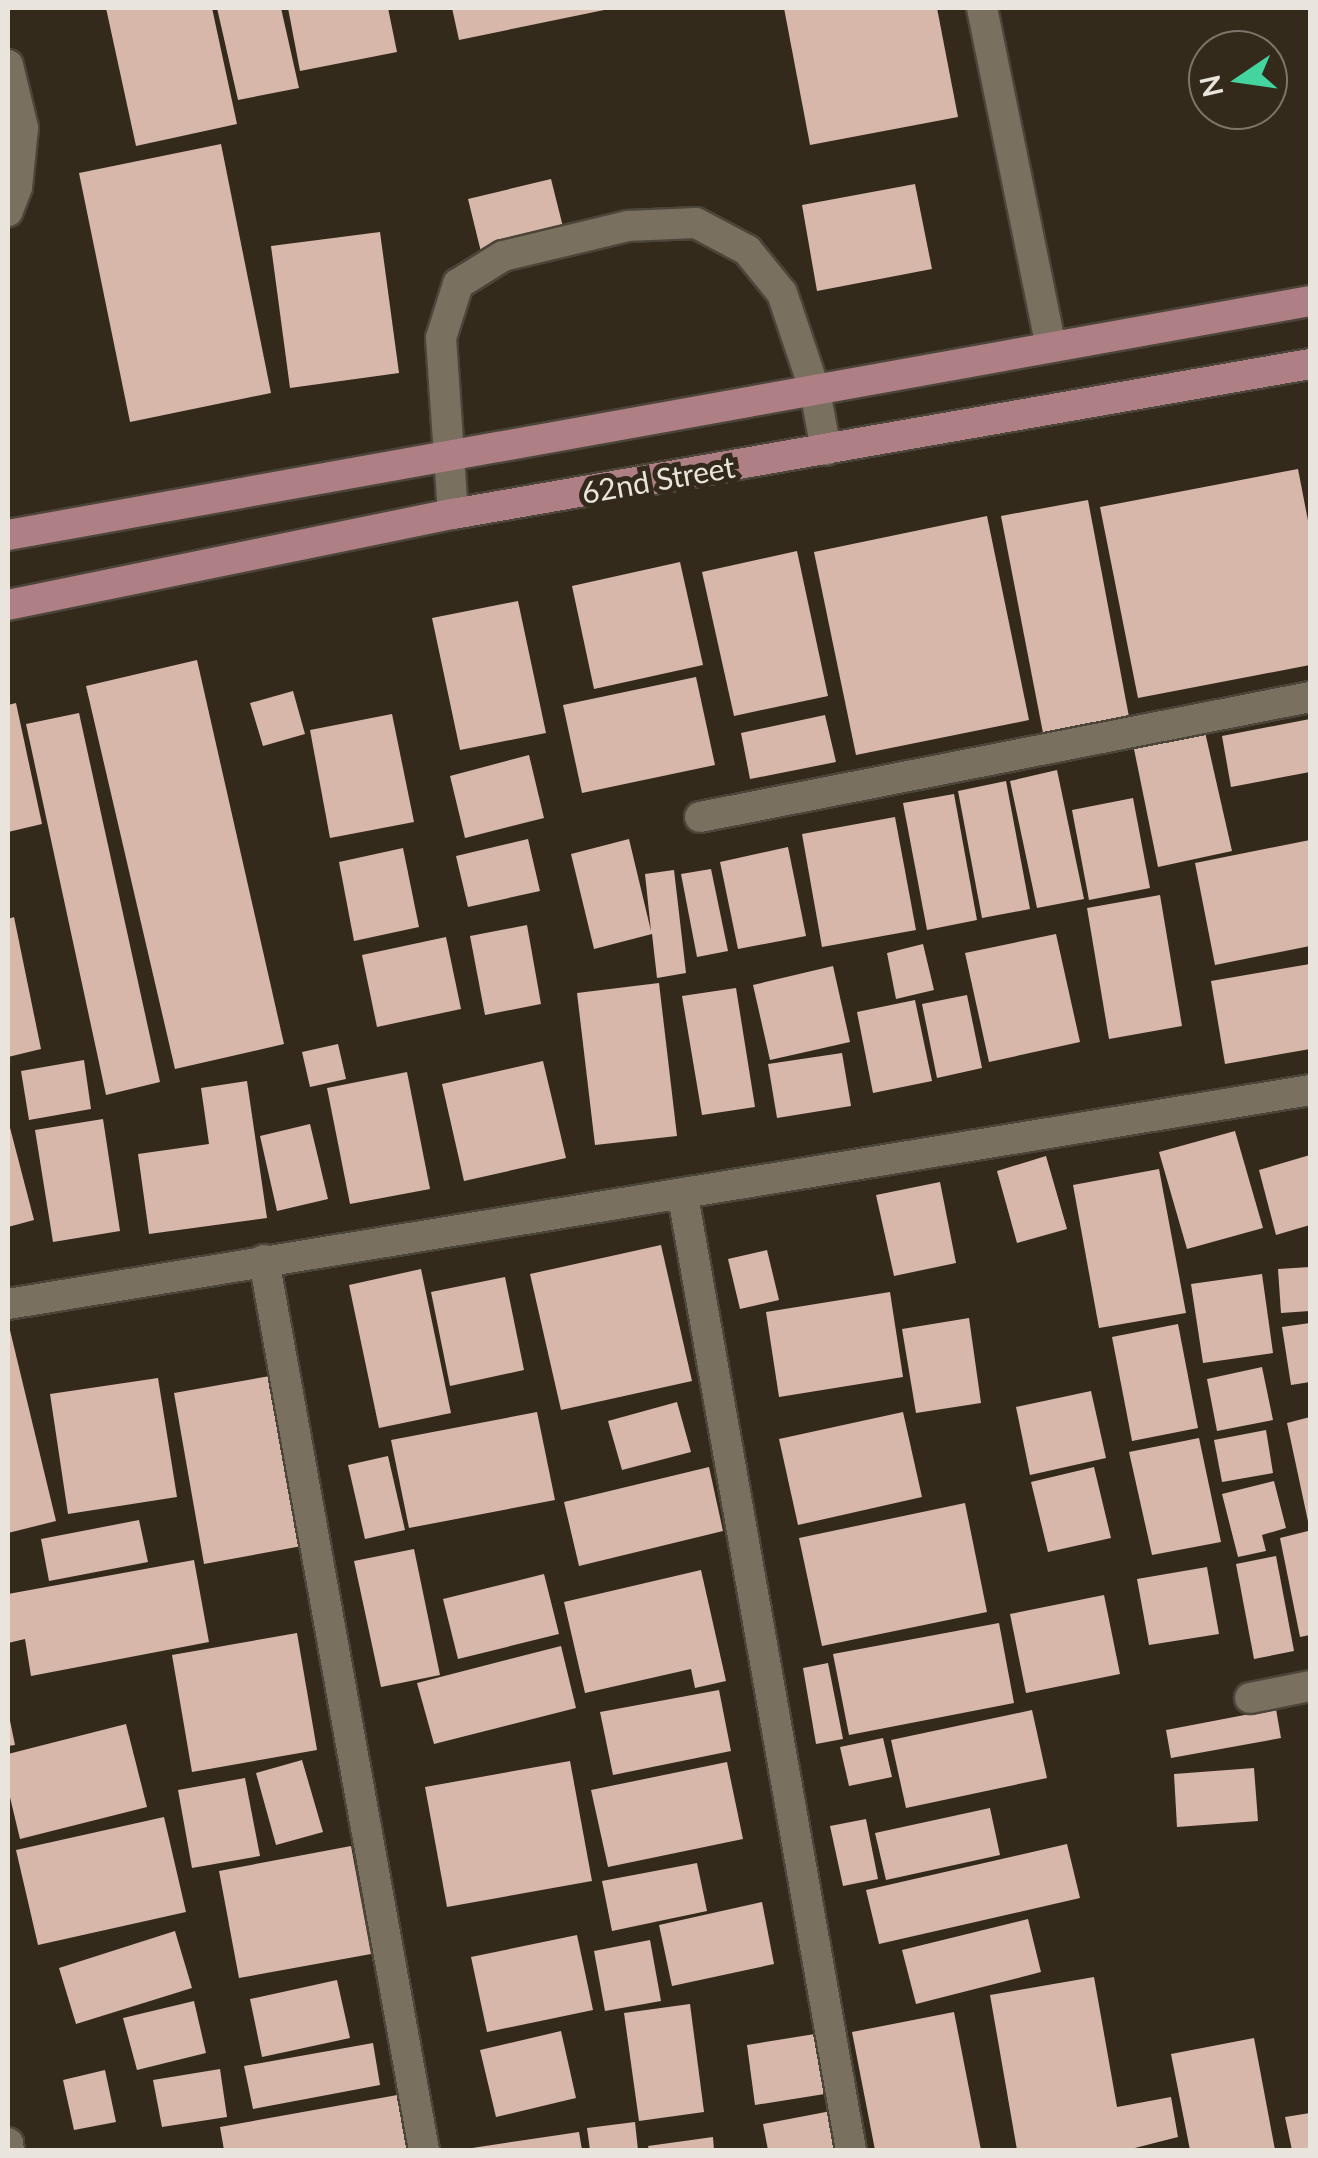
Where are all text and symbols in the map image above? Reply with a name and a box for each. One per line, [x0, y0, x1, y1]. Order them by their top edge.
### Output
north arrow [1188, 30, 1288, 130]
text: N [1192, 72, 1230, 101]
street label: 62nd Street [579, 448, 737, 510]

